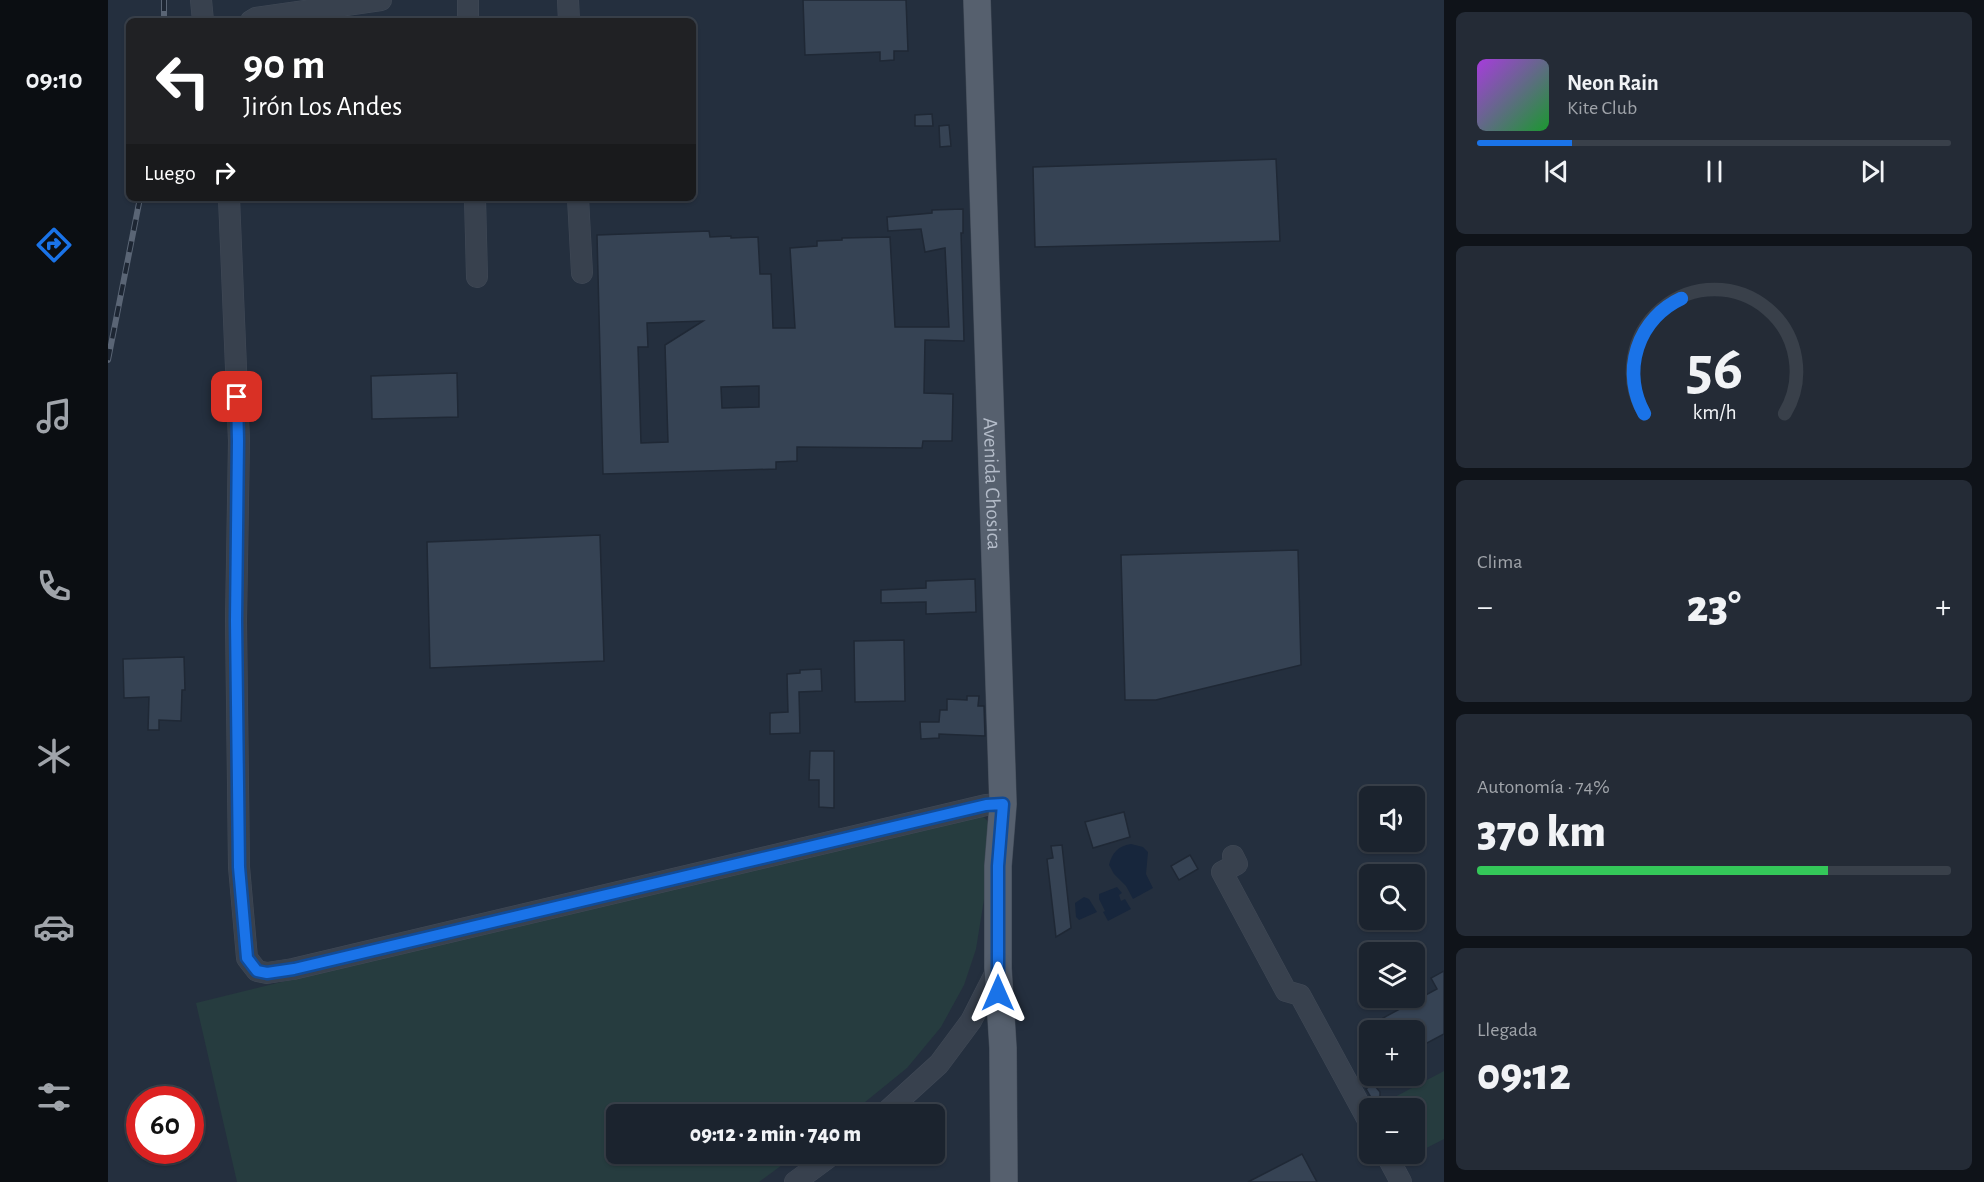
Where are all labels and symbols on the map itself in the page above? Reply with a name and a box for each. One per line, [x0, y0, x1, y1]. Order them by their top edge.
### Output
pin [211, 371, 262, 422]
street label: Avenida Chosica [980, 417, 1005, 551]
position arrow [966, 961, 1030, 1025]
speed limit sign: 60 [126, 1086, 204, 1164]

